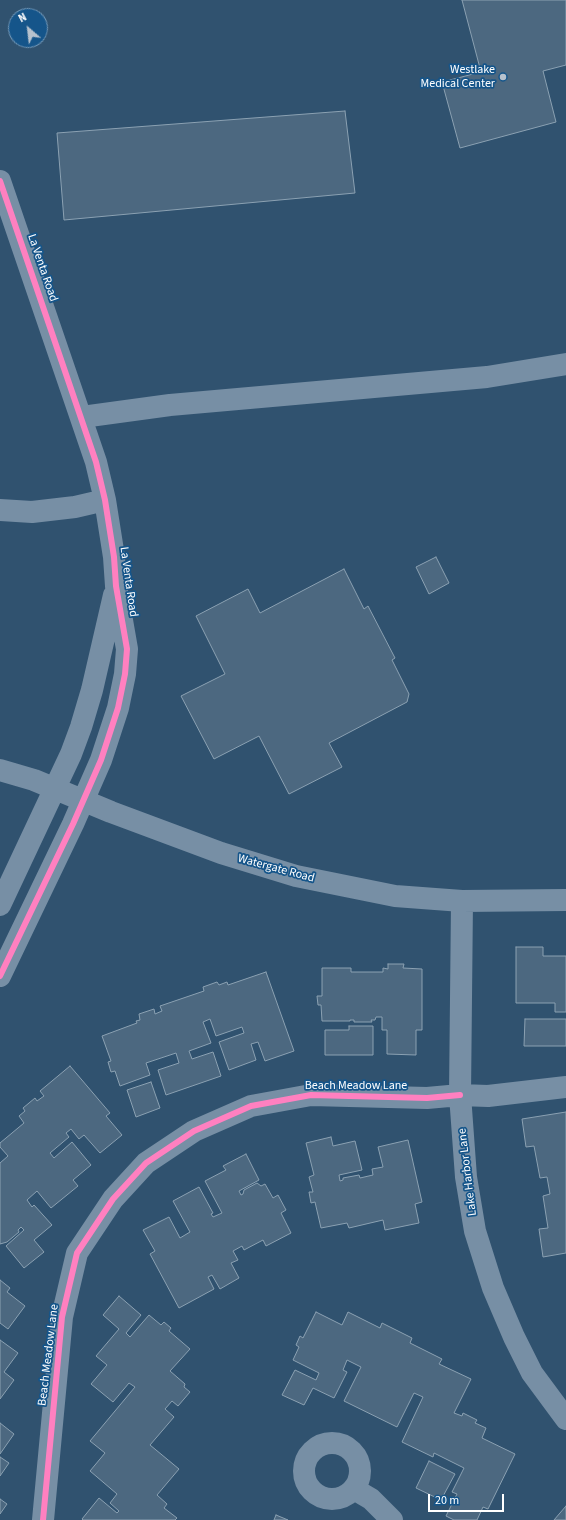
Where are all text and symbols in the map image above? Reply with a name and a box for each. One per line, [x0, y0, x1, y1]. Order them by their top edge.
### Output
north arrow [8, 8, 48, 48]
text: N [16, 10, 29, 26]
place label: Westlake Medical Center [420, 63, 495, 91]
marker: Westlake Medical Center [498, 72, 508, 82]
street label: La Venta Road [24, 232, 60, 304]
street label: La Venta Road [116, 546, 140, 618]
street label: Watergate Road [236, 852, 316, 886]
street label: Beach Meadow Lane [305, 1079, 407, 1093]
street label: Lake Harbor Lane [455, 1127, 481, 1217]
street label: Beach Meadow Lane [36, 1303, 62, 1407]
scale bar [430, 1486, 506, 1512]
text: 20 m [435, 1492, 459, 1509]

